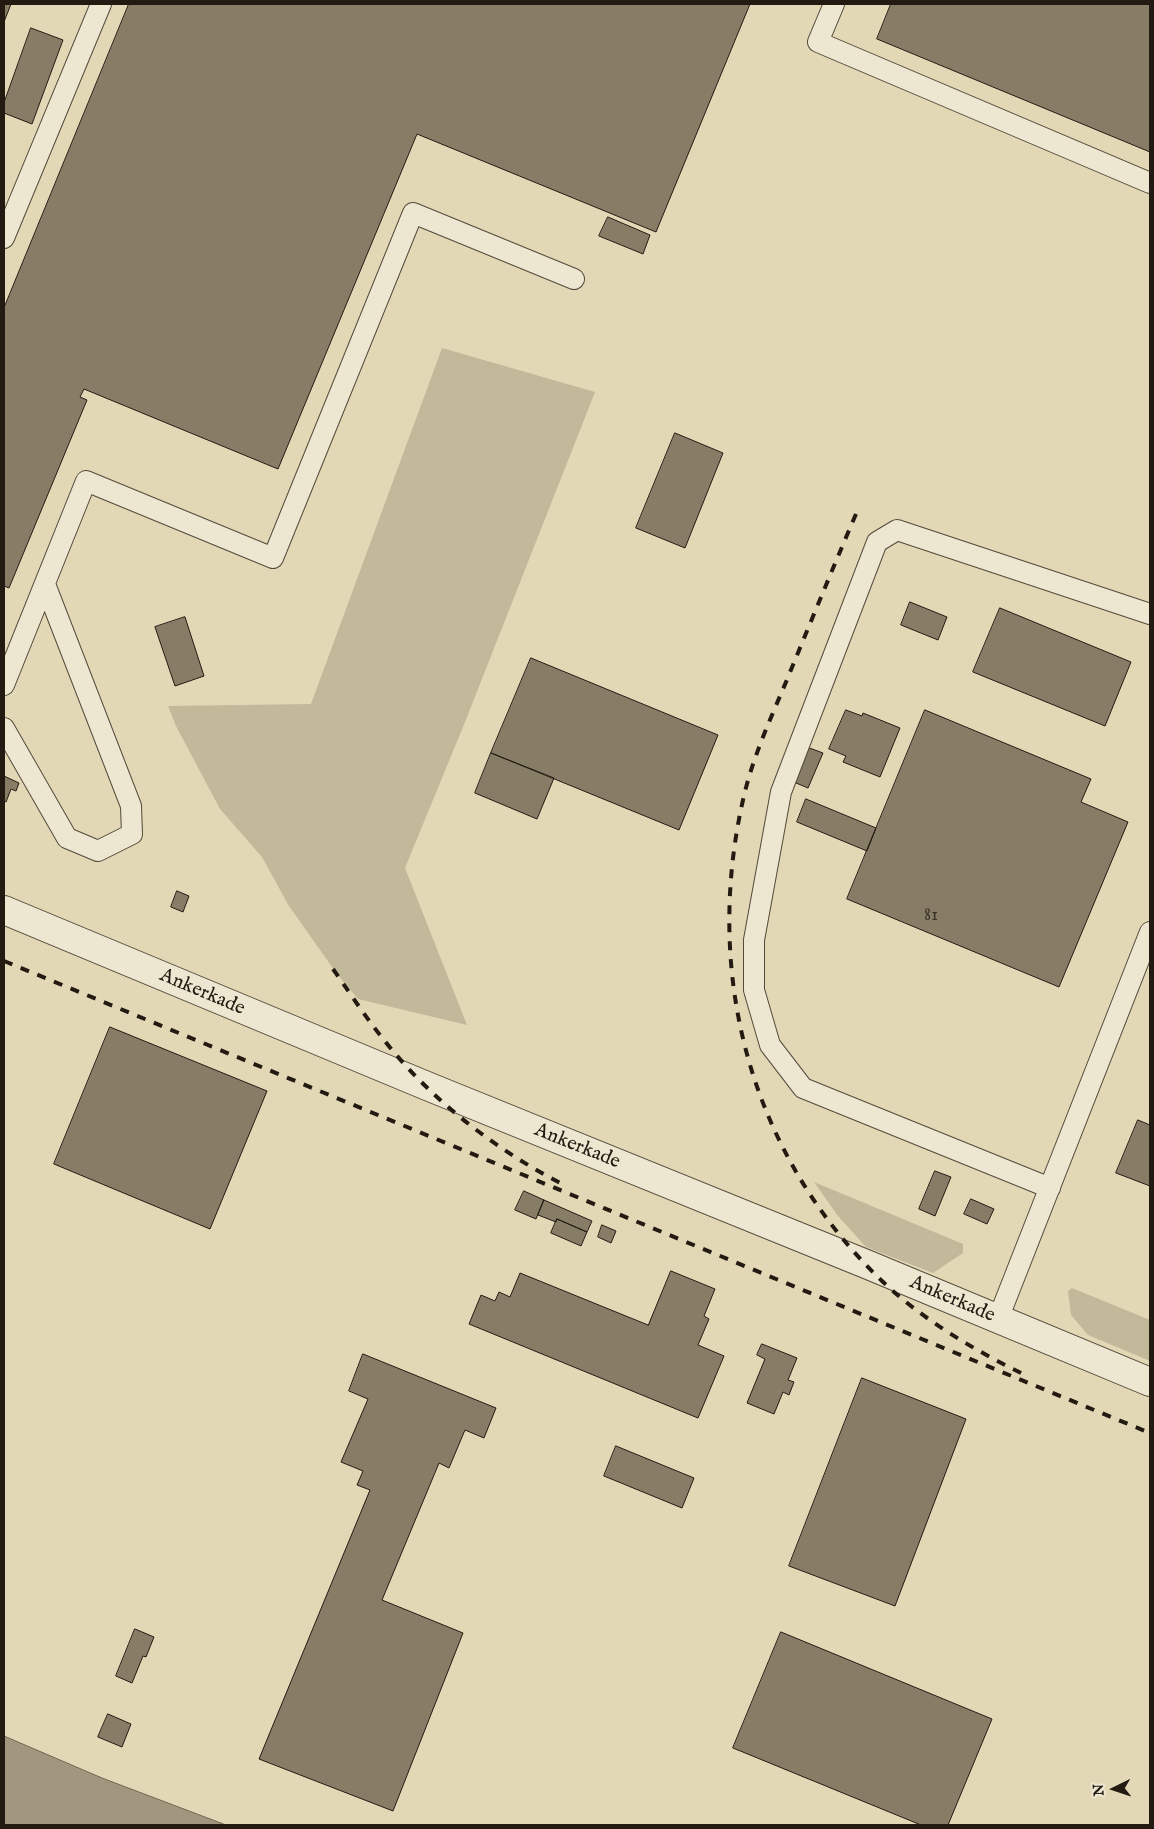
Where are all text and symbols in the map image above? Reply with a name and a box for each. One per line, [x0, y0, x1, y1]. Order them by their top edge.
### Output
house number: 81 [924, 905, 938, 927]
street label: Ankerkade [156, 964, 248, 1022]
street label: Ankerkade [531, 1119, 623, 1175]
street label: Ankerkade [906, 1271, 998, 1329]
north arrow [1089, 1764, 1139, 1814]
text: N [1090, 1783, 1108, 1797]

